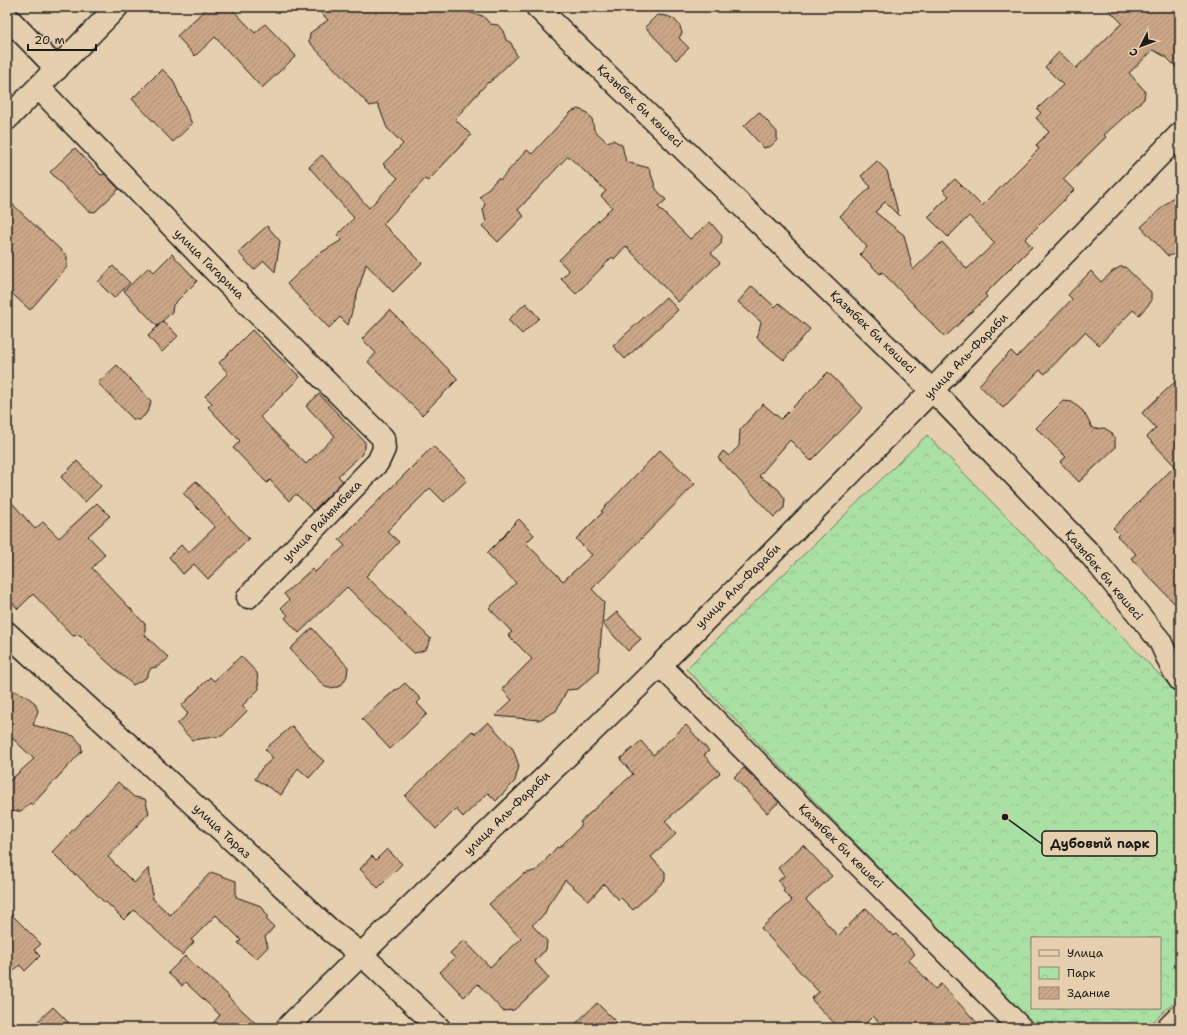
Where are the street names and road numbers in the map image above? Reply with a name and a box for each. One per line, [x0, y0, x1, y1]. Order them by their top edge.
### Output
street label: Қазыбек би көшесі [594, 61, 686, 151]
street label: улица Гагарина [170, 225, 248, 303]
street label: Қазыбек би көшесі [827, 287, 919, 377]
street label: улица Аль-Фараби [921, 309, 1011, 403]
street label: улица Райымбека [279, 476, 365, 565]
street label: Қазыбек би көшесі [1061, 526, 1147, 624]
street label: улица Аль-Фараби [692, 540, 784, 632]
street label: улица Аль-Фараби [460, 768, 554, 858]
street label: улица Тараз [190, 800, 254, 862]
street label: Қазыбек би көшесі [795, 800, 887, 892]

